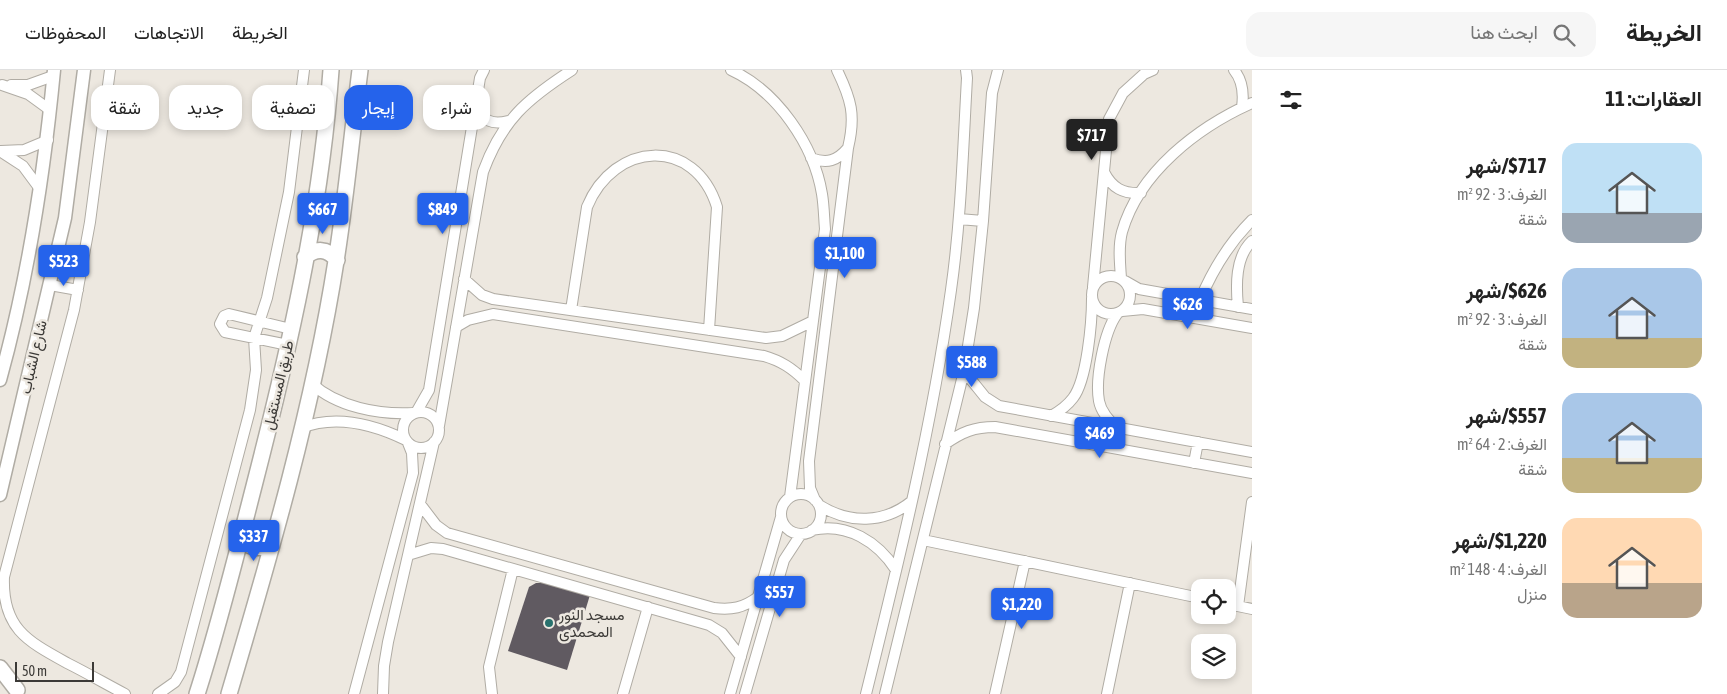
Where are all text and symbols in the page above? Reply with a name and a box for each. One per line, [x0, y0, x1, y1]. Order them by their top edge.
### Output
search box [1246, 12, 1596, 57]
text: الخريطة [1626, 19, 1702, 46]
text: ابحث هنا [1470, 21, 1538, 43]
icon: search [1550, 21, 1578, 49]
text: المحفوظات [25, 22, 106, 43]
text: الاتجاهات [134, 22, 204, 43]
text: الخريطة [232, 22, 288, 43]
chip: شقة [91, 85, 159, 130]
chip: جديد [169, 85, 242, 130]
chip: تصفية [252, 85, 334, 130]
chip: إيجار [344, 85, 413, 130]
chip: شراء [423, 85, 490, 130]
icon: filters [1277, 86, 1305, 114]
text: العقارات: 11 [1605, 86, 1702, 110]
pin: $717 [1062, 118, 1122, 161]
text: $717 [1077, 126, 1107, 144]
text: $717/شهر [1466, 153, 1547, 177]
icon: home [1602, 163, 1662, 223]
text: الغرف: 3 · 92 m² [1457, 185, 1547, 203]
pin: $667 [293, 192, 353, 235]
pin: $849 [413, 192, 473, 235]
text: $667 [308, 200, 338, 218]
text: $849 [428, 200, 458, 218]
text: شقة [1518, 210, 1547, 228]
pin: $1,100 [804, 236, 886, 279]
pin: $523 [34, 244, 94, 287]
text: $1,100 [825, 244, 865, 262]
text: $523 [49, 252, 79, 270]
text: $626/شهر [1466, 278, 1547, 302]
pin: $626 [1158, 288, 1218, 330]
icon: home [1602, 288, 1662, 348]
text: $626 [1173, 295, 1203, 313]
text: الغرف: 3 · 92 m² [1457, 310, 1547, 328]
street label: شارع الشباب [16, 318, 53, 396]
text: شقة [1518, 335, 1547, 353]
street label: طريق المستقبل [259, 338, 299, 432]
pin: $588 [942, 346, 1002, 388]
text: $588 [957, 353, 987, 371]
text: $557/شهر [1466, 403, 1547, 427]
icon: home [1602, 413, 1662, 473]
pin: $469 [1070, 416, 1130, 459]
text: $469 [1085, 424, 1115, 442]
text: الغرف: 2 · 64 m² [1457, 435, 1547, 453]
text: شقة [1518, 460, 1547, 478]
pin: $337 [224, 520, 284, 562]
text: $337 [239, 527, 269, 545]
text: $1,220/شهر [1452, 528, 1547, 552]
icon: home [1602, 538, 1662, 598]
text: الغرف: 4 · 148 m² [1449, 560, 1547, 578]
pin: $557 [750, 576, 810, 618]
map controls [1191, 579, 1236, 679]
button: locate [1191, 579, 1236, 624]
text: $557 [765, 583, 795, 601]
text: منزل [1517, 585, 1547, 603]
pin: $1,220 [981, 588, 1063, 630]
text: $1,220 [1002, 595, 1042, 613]
place label: مسجد النور المحمدى [558, 606, 625, 642]
marker: مسجد النور المحمدى [543, 617, 555, 629]
button: layers [1191, 634, 1236, 679]
scale bar [15, 659, 94, 682]
text: 50 m [22, 663, 47, 679]

